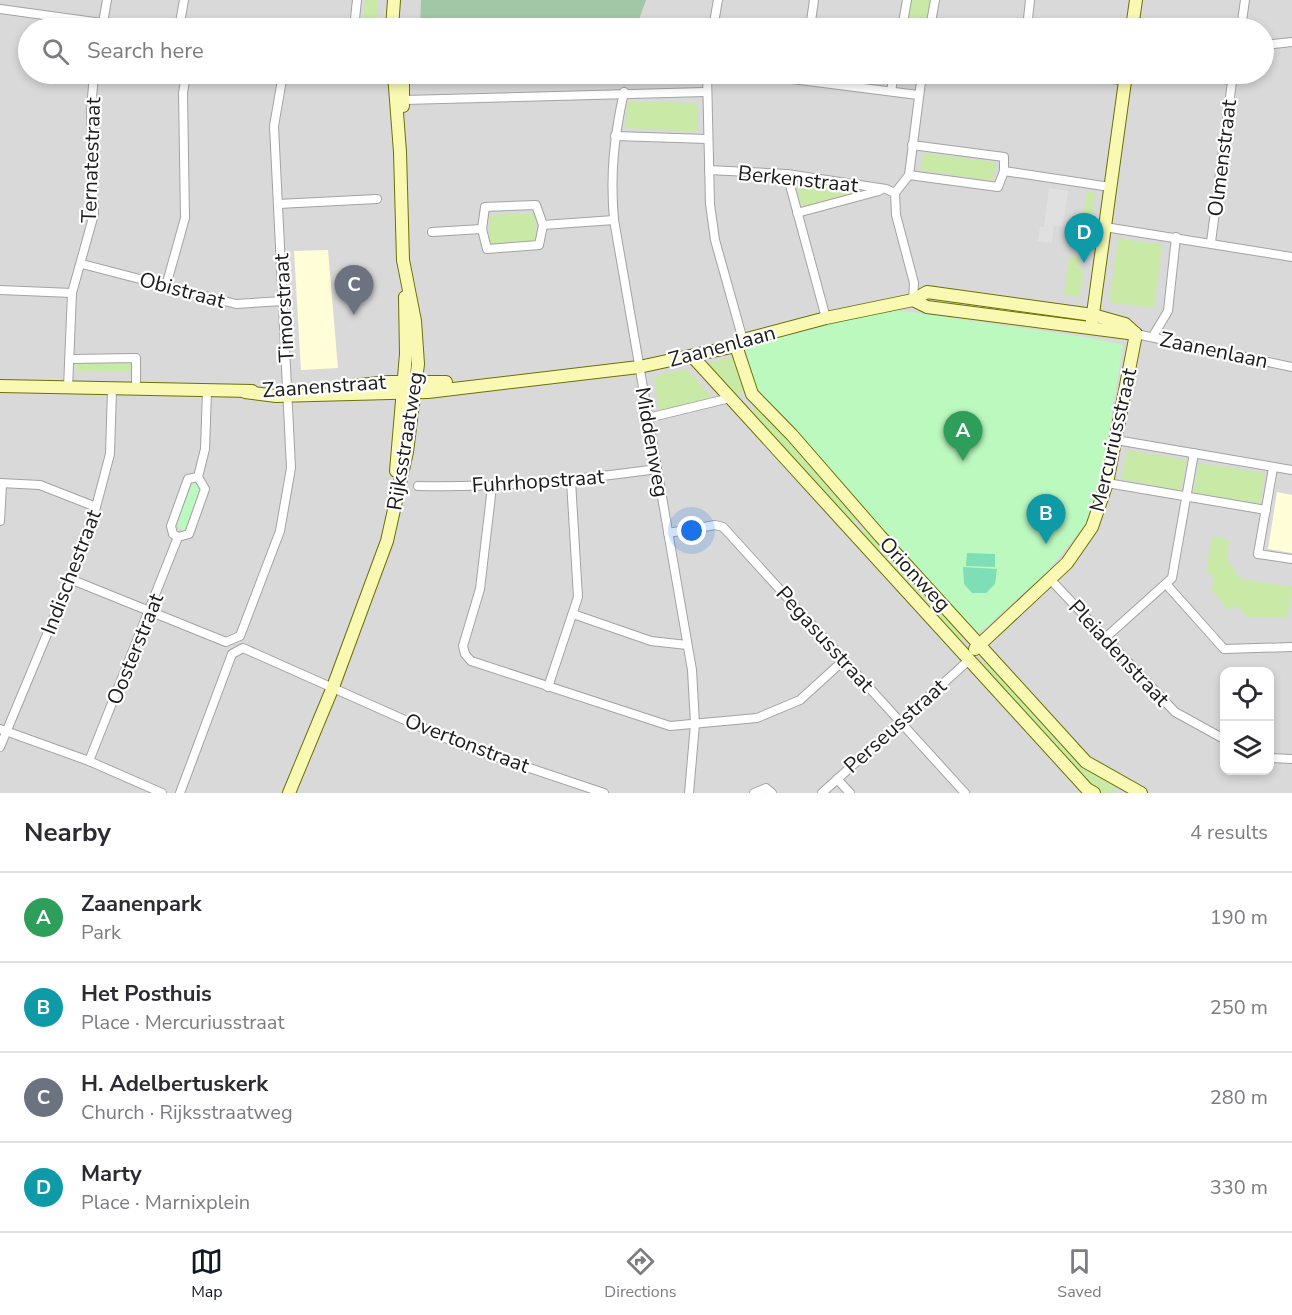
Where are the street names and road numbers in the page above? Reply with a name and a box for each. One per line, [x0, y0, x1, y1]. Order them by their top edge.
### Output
street label: Ternatestraat [75, 96, 107, 223]
street label: Olmenstraat [1201, 97, 1243, 218]
street label: Berkenstraat [737, 159, 860, 199]
street label: Timorstraat [267, 252, 301, 363]
street label: Obistraat [136, 265, 229, 315]
street label: Zaanenlaan [665, 318, 779, 374]
street label: Zaanenlaan [1157, 325, 1271, 375]
street label: Mercuriusstraat [1083, 365, 1143, 515]
street label: Zaanenstraat [261, 368, 387, 404]
street label: Rijksstraatweg [380, 370, 430, 512]
street label: Middenweg [629, 385, 675, 499]
street label: Fuhrhopstraat [471, 462, 606, 500]
street label: Indischestraat [34, 505, 108, 639]
street label: Orionweg [873, 530, 957, 618]
street label: Pegasusstraat [770, 580, 881, 699]
street label: Oosterstraat [100, 588, 170, 709]
street label: Pleiadenstraat [1062, 594, 1176, 713]
street label: Perseusstraat [838, 672, 953, 780]
street label: Overtonstraat [401, 706, 534, 780]

